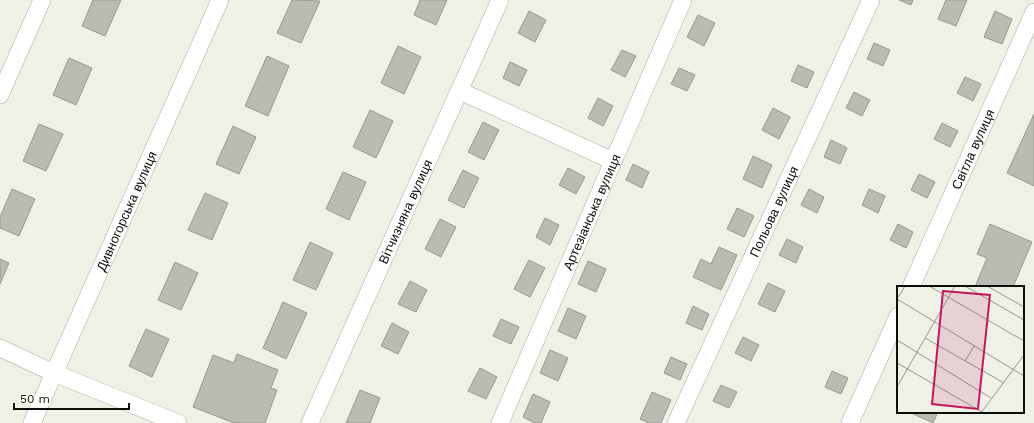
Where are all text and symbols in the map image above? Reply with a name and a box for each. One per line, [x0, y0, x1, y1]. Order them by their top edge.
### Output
street label: Світла вулиця [949, 107, 998, 192]
street label: Дивногорська вулиця [94, 149, 160, 273]
street label: Артезіанська вулиця [560, 152, 623, 272]
street label: Вітчизняна вулиця [376, 157, 435, 266]
street label: Польова вулиця [747, 164, 801, 259]
inset map [897, 286, 1024, 413]
scale bar [14, 385, 129, 411]
text: 50 m [20, 392, 50, 406]

